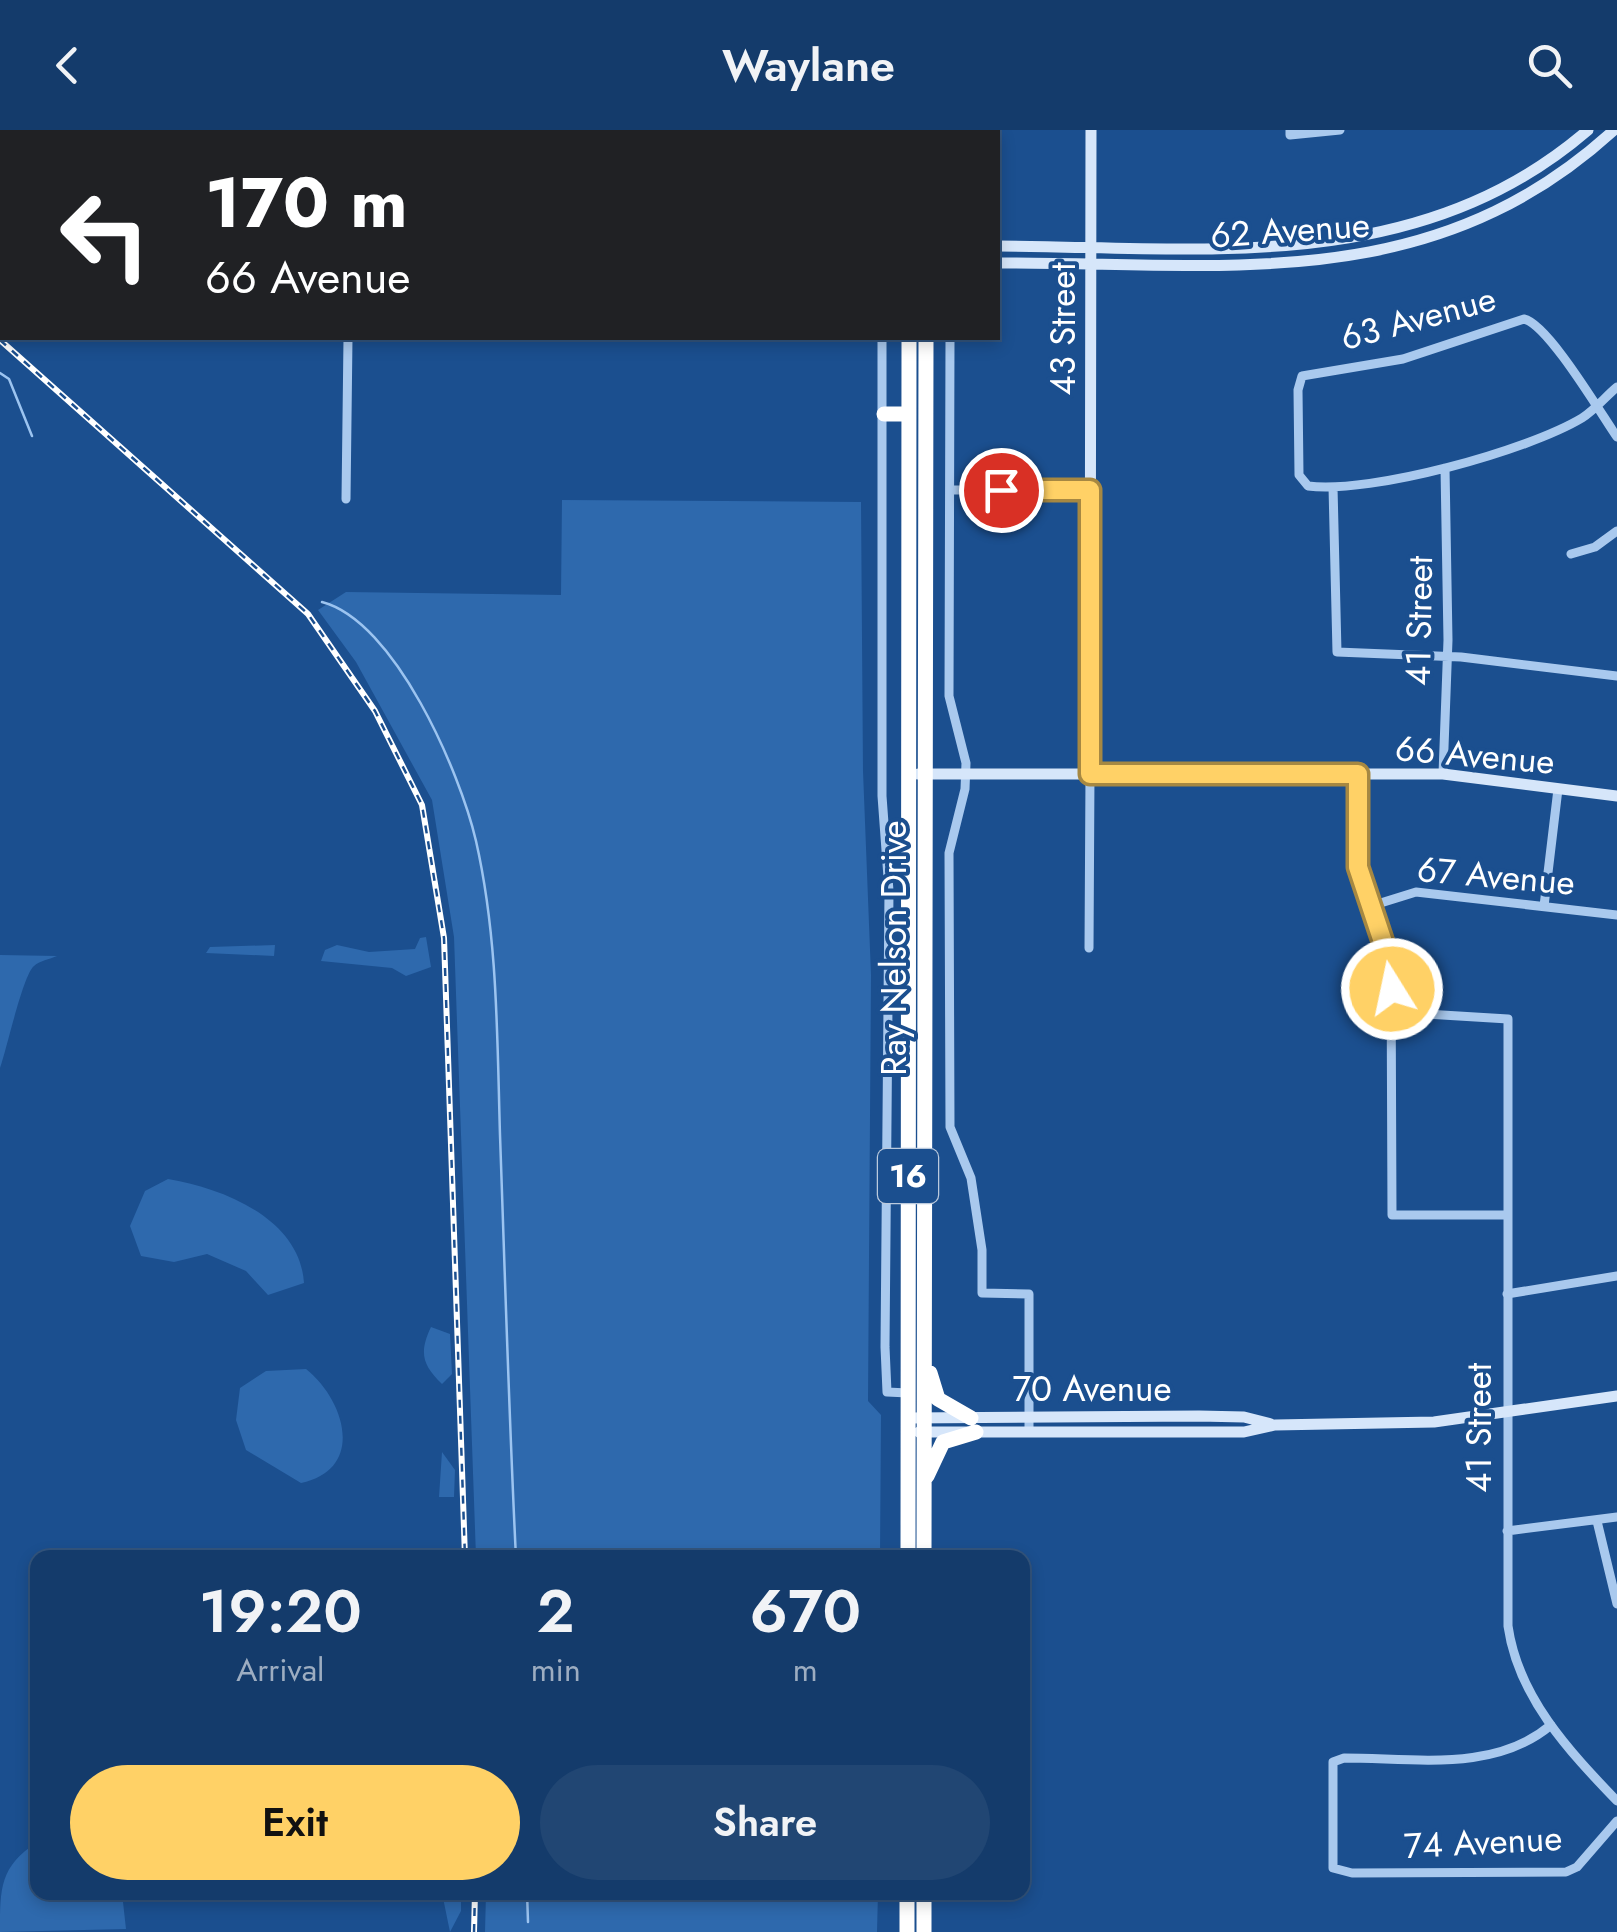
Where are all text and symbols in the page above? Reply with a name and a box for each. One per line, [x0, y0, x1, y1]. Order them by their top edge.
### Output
text: Waylane [722, 33, 895, 98]
icon: back [40, 38, 95, 93]
icon: search [1522, 38, 1577, 93]
text: 170 m [205, 152, 408, 253]
icon: left [40, 170, 170, 300]
street label: 62 Avenue [1209, 199, 1371, 261]
text: 66 Avenue [205, 245, 411, 310]
street label: 43 Street [1038, 262, 1088, 396]
street label: 63 Avenue [1335, 273, 1501, 363]
pin [959, 448, 1044, 533]
icon: arrive [974, 463, 1029, 518]
street label: 41 Street [1393, 555, 1445, 687]
street label: 66 Avenue [1393, 723, 1557, 787]
street label: Ray Nelson Drive [869, 820, 919, 1076]
street label: 67 Avenue [1415, 844, 1577, 908]
position arrow [1340, 937, 1444, 1041]
road number: 16 [878, 1149, 938, 1203]
street label: 41 Street [1454, 1362, 1504, 1493]
street label: 70 Avenue [1013, 1364, 1171, 1414]
text: 19:20 [199, 1568, 362, 1655]
text: 2 [537, 1568, 575, 1655]
text: 670 [749, 1568, 861, 1655]
text: Arrival [236, 1647, 324, 1693]
text: min [531, 1647, 581, 1693]
text: m [793, 1647, 818, 1693]
button: Exit [70, 1765, 520, 1880]
button: Share [540, 1765, 990, 1880]
street label: 74 Avenue [1403, 1813, 1563, 1871]

